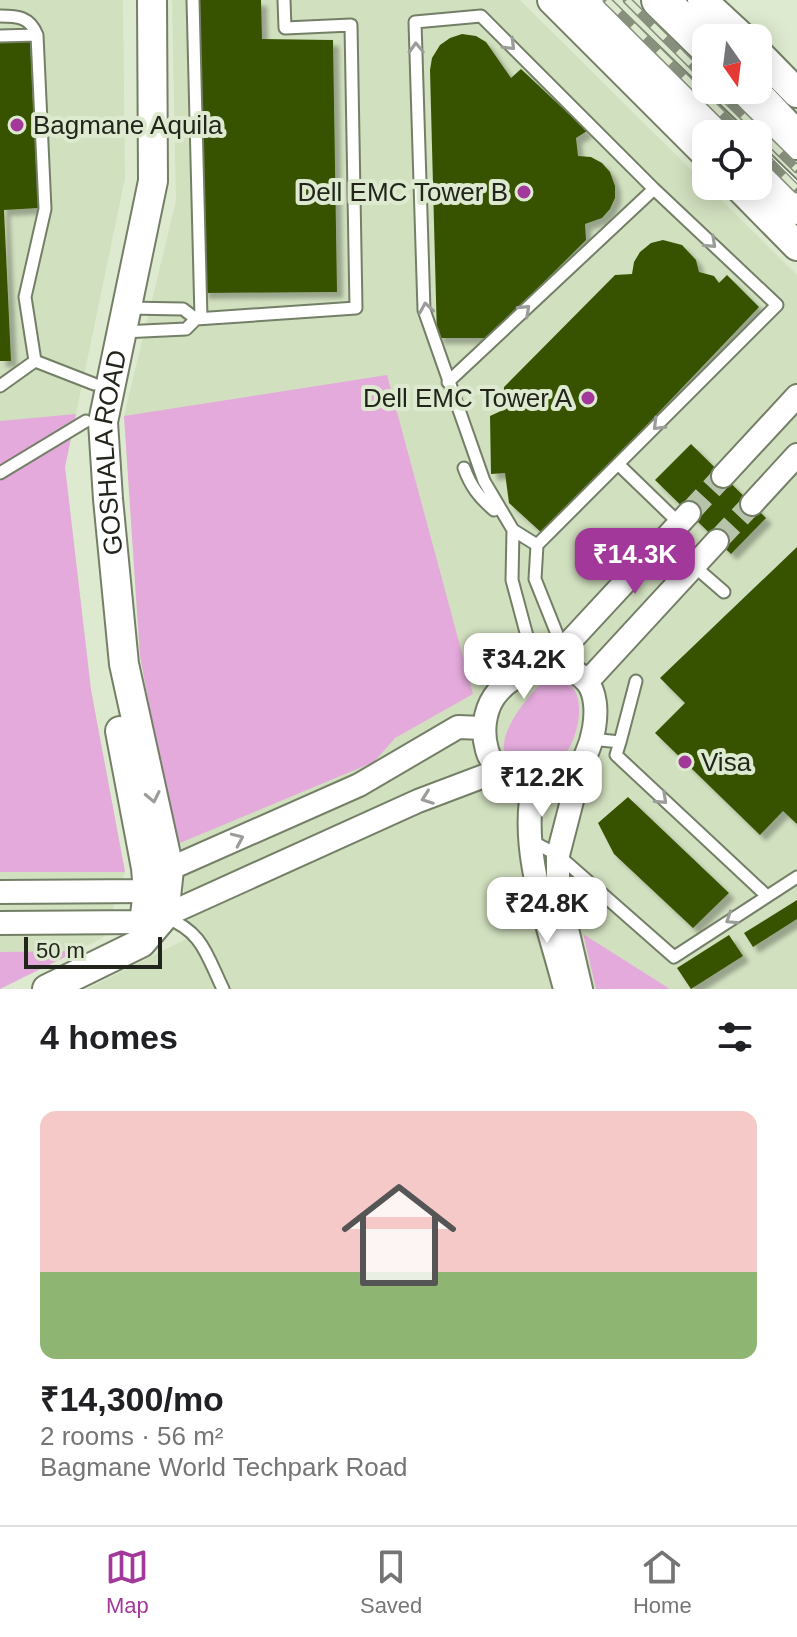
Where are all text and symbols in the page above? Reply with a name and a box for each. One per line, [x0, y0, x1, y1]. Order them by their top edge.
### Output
north arrow [692, 24, 772, 104]
map controls [692, 24, 772, 200]
one-way arrow [500, 36, 515, 50]
one-way arrow [408, 41, 425, 54]
place label: Bagmane Aquila [33, 110, 223, 140]
marker: Bagmane Aquila [8, 116, 26, 134]
button: locate [692, 120, 772, 200]
place label: Dell EMC Tower B [298, 177, 508, 207]
marker: Dell EMC Tower B [515, 183, 533, 201]
one-way arrow [702, 233, 716, 248]
one-way arrow [418, 301, 435, 314]
one-way arrow [516, 305, 531, 319]
street label: GOSHALA ROAD [88, 347, 133, 557]
place label: Dell EMC Tower A [363, 383, 573, 413]
marker: Dell EMC Tower A [579, 389, 597, 407]
one-way arrow [653, 416, 667, 430]
pin: ₹14.3K [570, 528, 700, 596]
text: ₹14.3K [593, 539, 677, 569]
pin: ₹34.2K [459, 633, 589, 701]
text: ₹34.2K [482, 644, 566, 674]
place label: Visa [701, 747, 752, 777]
pin: ₹12.2K [477, 751, 607, 819]
marker: Visa [676, 753, 694, 771]
text: ₹12.2K [500, 762, 584, 792]
one-way arrow [421, 788, 435, 805]
one-way arrow [144, 789, 161, 803]
one-way arrow [653, 790, 668, 804]
one-way arrow [230, 832, 244, 848]
pin: ₹24.8K [482, 877, 612, 945]
text: ₹24.8K [505, 888, 589, 918]
one-way arrow [726, 909, 740, 924]
scale bar [24, 933, 162, 969]
text: 50 m [36, 938, 85, 963]
icon: filters [713, 1015, 757, 1059]
text: 4 homes [40, 1018, 178, 1056]
icon: home [327, 1163, 471, 1307]
text: ₹14,300/mo [40, 1380, 224, 1418]
text: 2 rooms · 56 m² [40, 1421, 224, 1451]
text: Bagmane World Techpark Road [40, 1452, 408, 1482]
tab: Map [105, 1545, 149, 1619]
tab: Saved [360, 1545, 422, 1619]
tab: Home [633, 1545, 692, 1619]

